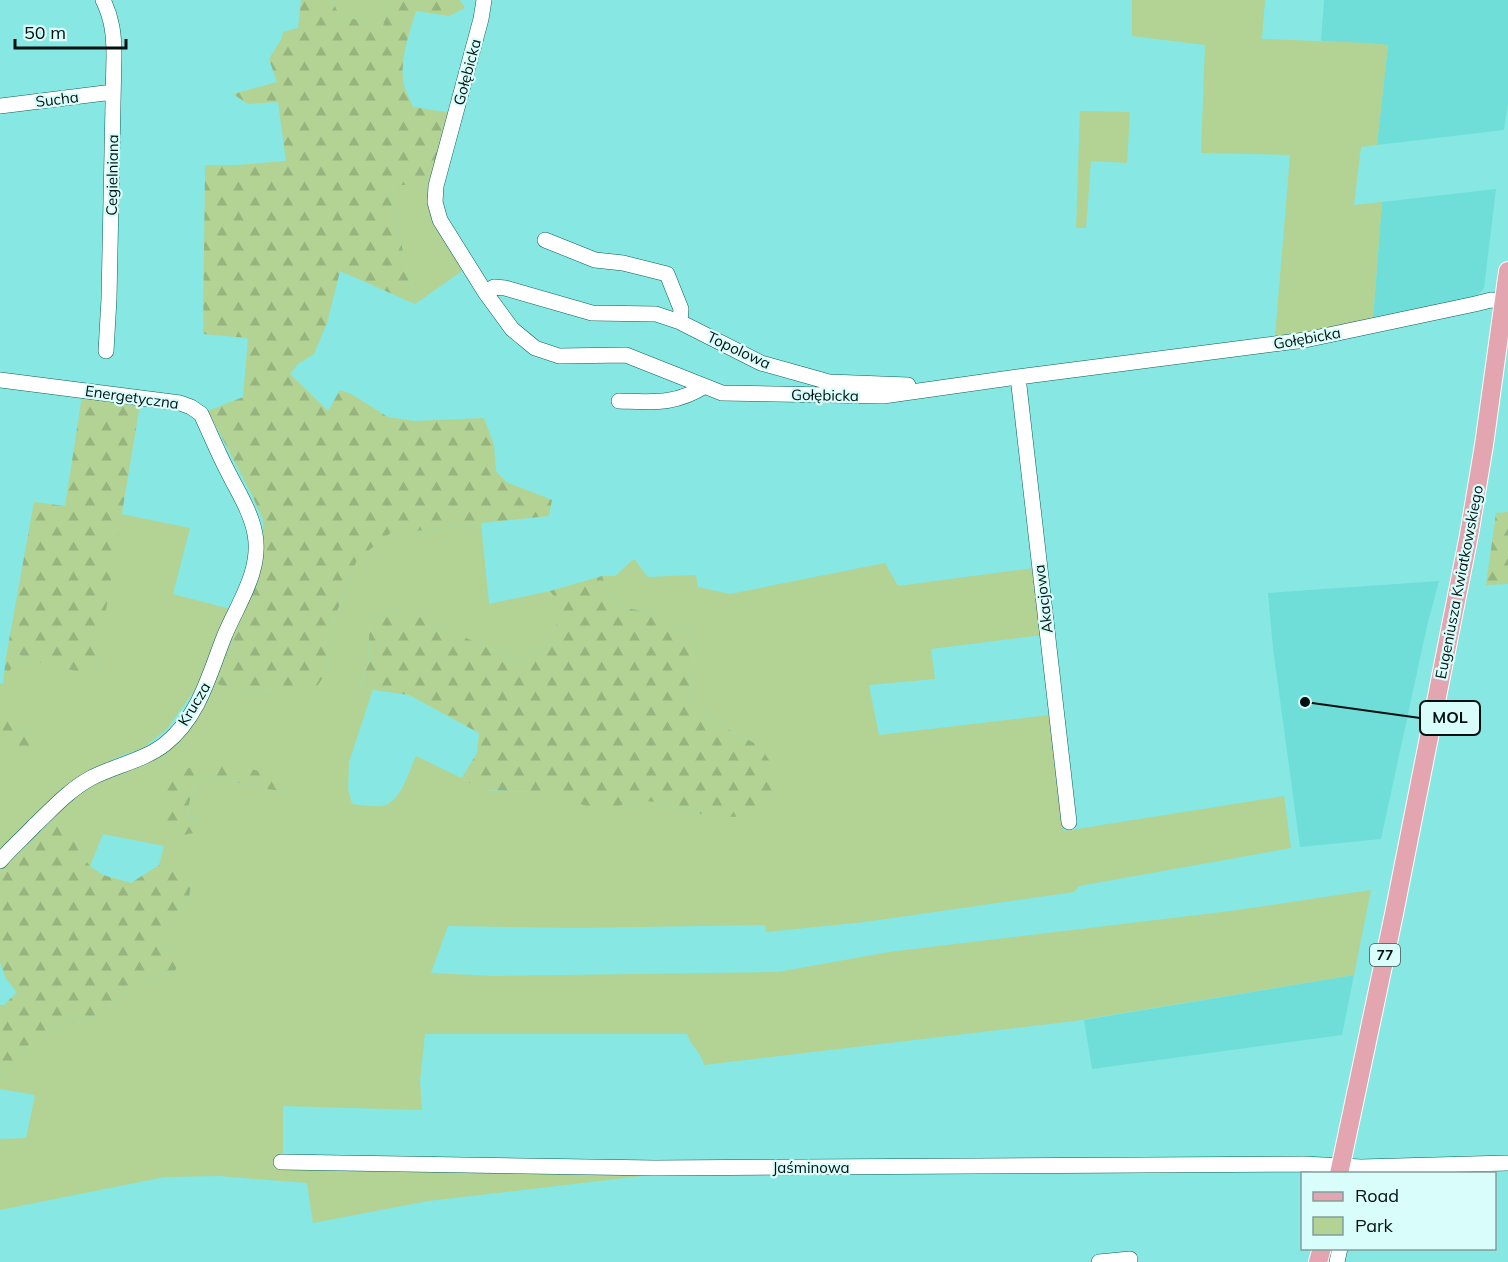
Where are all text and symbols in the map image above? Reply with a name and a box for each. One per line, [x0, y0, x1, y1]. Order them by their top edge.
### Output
scale bar [15, 12, 126, 50]
text: 50 m [24, 21, 66, 44]
street label: Gołębicka [449, 37, 485, 107]
street label: Sucha [34, 87, 80, 111]
street label: Cegielniana [102, 134, 122, 216]
street label: Gołębicka [1272, 323, 1342, 353]
street label: Topolowa [704, 327, 774, 373]
street label: Energetyczna [84, 381, 180, 413]
street label: Gołębicka [791, 385, 859, 405]
street label: Eugeniusza Kwiatkowskiego [1431, 483, 1487, 681]
street label: Akacjowa [1029, 564, 1057, 634]
street label: Krucza [174, 679, 214, 729]
callout: MOL [1420, 701, 1480, 735]
text: MOL [1432, 707, 1468, 727]
road number: 77 [1370, 944, 1400, 966]
street label: Jaśminowa [772, 1158, 850, 1177]
legend [1301, 1172, 1496, 1250]
text: Road [1355, 1184, 1399, 1207]
text: Park [1355, 1214, 1394, 1237]

